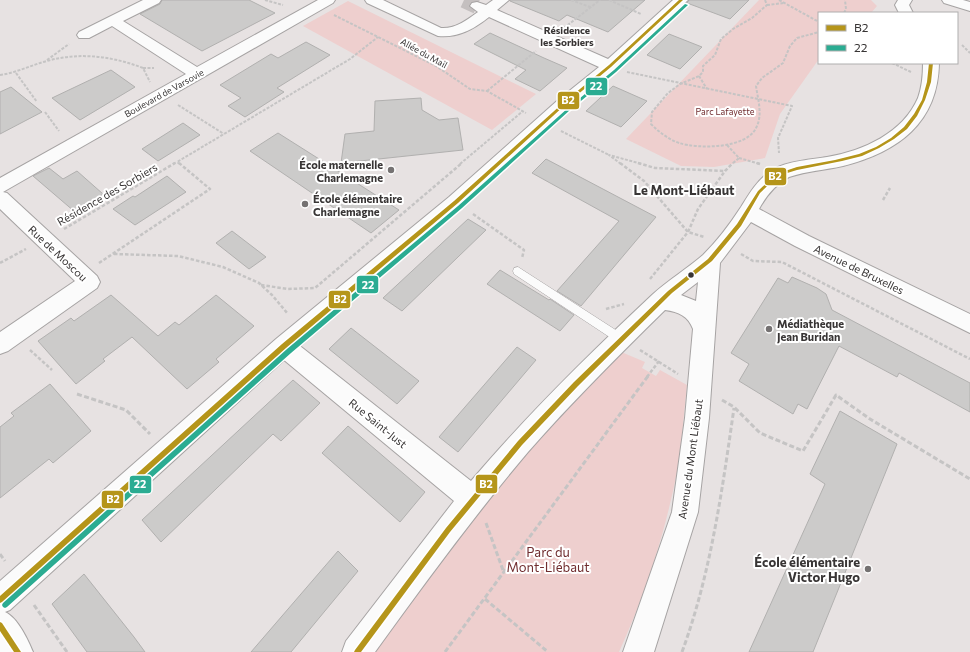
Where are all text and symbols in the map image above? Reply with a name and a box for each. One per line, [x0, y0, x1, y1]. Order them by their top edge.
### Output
legend [818, 12, 958, 64]
text: B2 [854, 20, 869, 34]
district label: Résidence les Sorbiers [540, 24, 594, 48]
street label: Allée du Mail [399, 36, 449, 70]
text: 22 [854, 40, 868, 54]
street label: Boulevard de Varsovie [122, 66, 206, 119]
line badge: 22 [585, 77, 608, 96]
text: 22 [590, 79, 602, 92]
line badge: B2 [557, 91, 580, 110]
text: B2 [561, 93, 575, 106]
park label: Parc Lafayette [695, 106, 755, 117]
place label: École maternelle Charlemagne [299, 157, 383, 184]
street label: Résidence des Sorbiers [55, 160, 159, 228]
marker: École maternelle Charlemagne [386, 165, 396, 175]
line badge: B2 [764, 167, 787, 186]
text: B2 [768, 169, 782, 182]
district label: Le Mont-Liébaut [633, 182, 735, 198]
place label: École élémentaire Charlemagne [313, 191, 403, 218]
marker: École élémentaire Charlemagne [300, 199, 310, 209]
street label: Rue de Moscou [26, 222, 90, 284]
street label: Avenue de Bruxelles [812, 242, 906, 296]
unlabelled marker [686, 270, 696, 280]
line badge: 22 [356, 275, 379, 294]
text: 22 [362, 278, 374, 291]
line badge: B2 [328, 290, 351, 309]
text: B2 [333, 292, 347, 305]
place label: Médiathèque Jean Buridan [777, 317, 844, 344]
marker: Médiathèque Jean Buridan [764, 324, 774, 334]
street label: Rue Saint-Just [346, 396, 410, 451]
street label: Avenue du Mont Liébaut [675, 398, 705, 520]
line badge: B2 [475, 474, 498, 494]
line badge: 22 [129, 475, 152, 494]
text: 22 [134, 477, 146, 490]
text: B2 [479, 477, 493, 490]
line badge: B2 [101, 490, 124, 509]
text: B2 [106, 492, 120, 505]
park label: Parc du Mont-Liébaut [506, 544, 590, 575]
place label: École élémentaire Victor Hugo [754, 554, 860, 585]
marker: École élémentaire Victor Hugo [863, 564, 873, 574]

